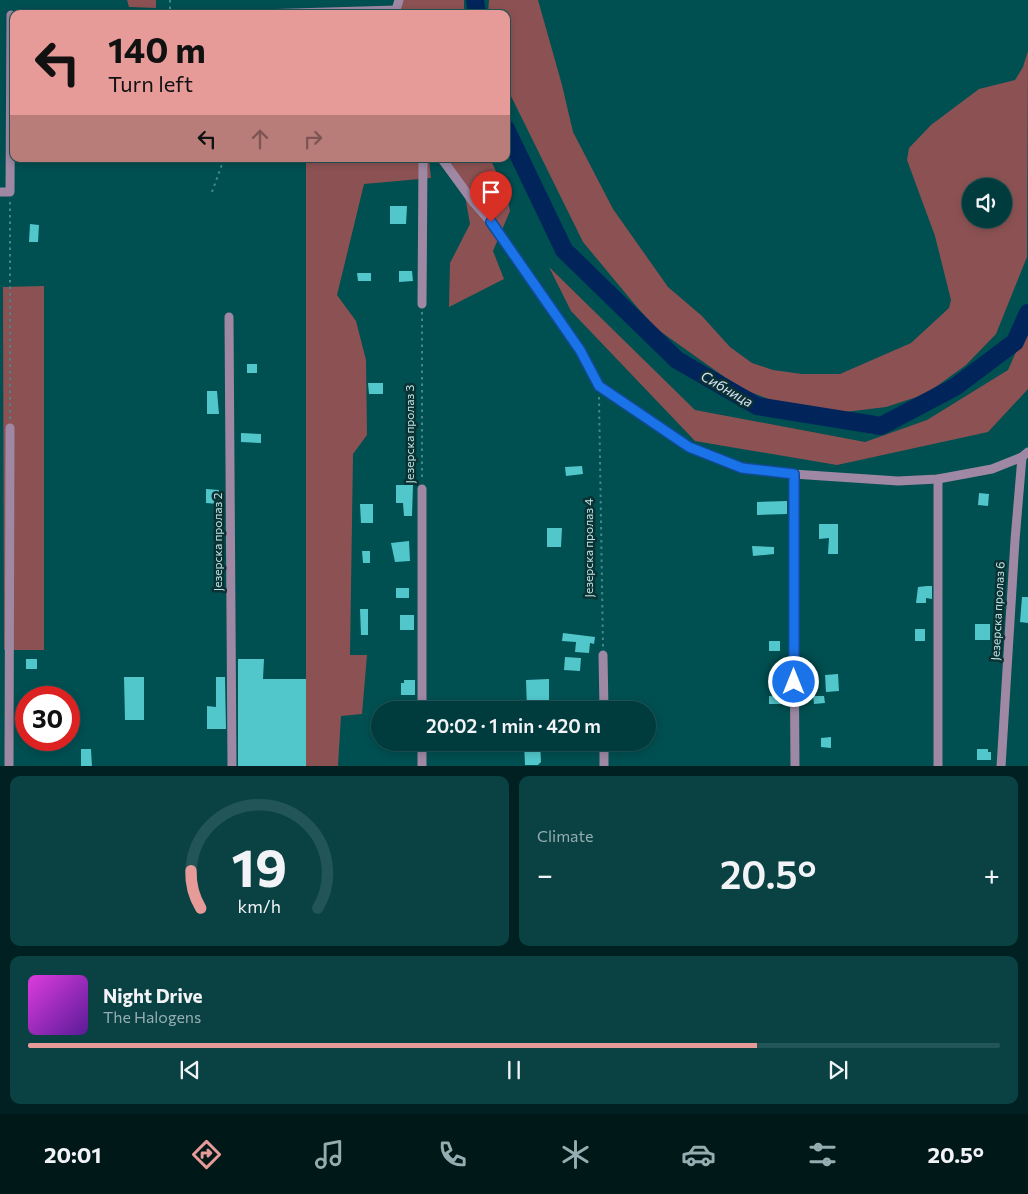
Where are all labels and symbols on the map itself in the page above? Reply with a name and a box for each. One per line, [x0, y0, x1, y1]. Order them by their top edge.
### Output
pin [470, 171, 512, 222]
water label: Сибница [698, 367, 756, 410]
street label: Језерска пролаз 3 [402, 384, 417, 483]
street label: Језерска пролаз 2 [210, 492, 225, 591]
street label: Језерска пролаз 4 [581, 498, 596, 598]
street label: Језерска пролаз 6 [987, 561, 1008, 661]
position arrow [767, 655, 819, 707]
speed limit sign: 30 [15, 686, 80, 751]

